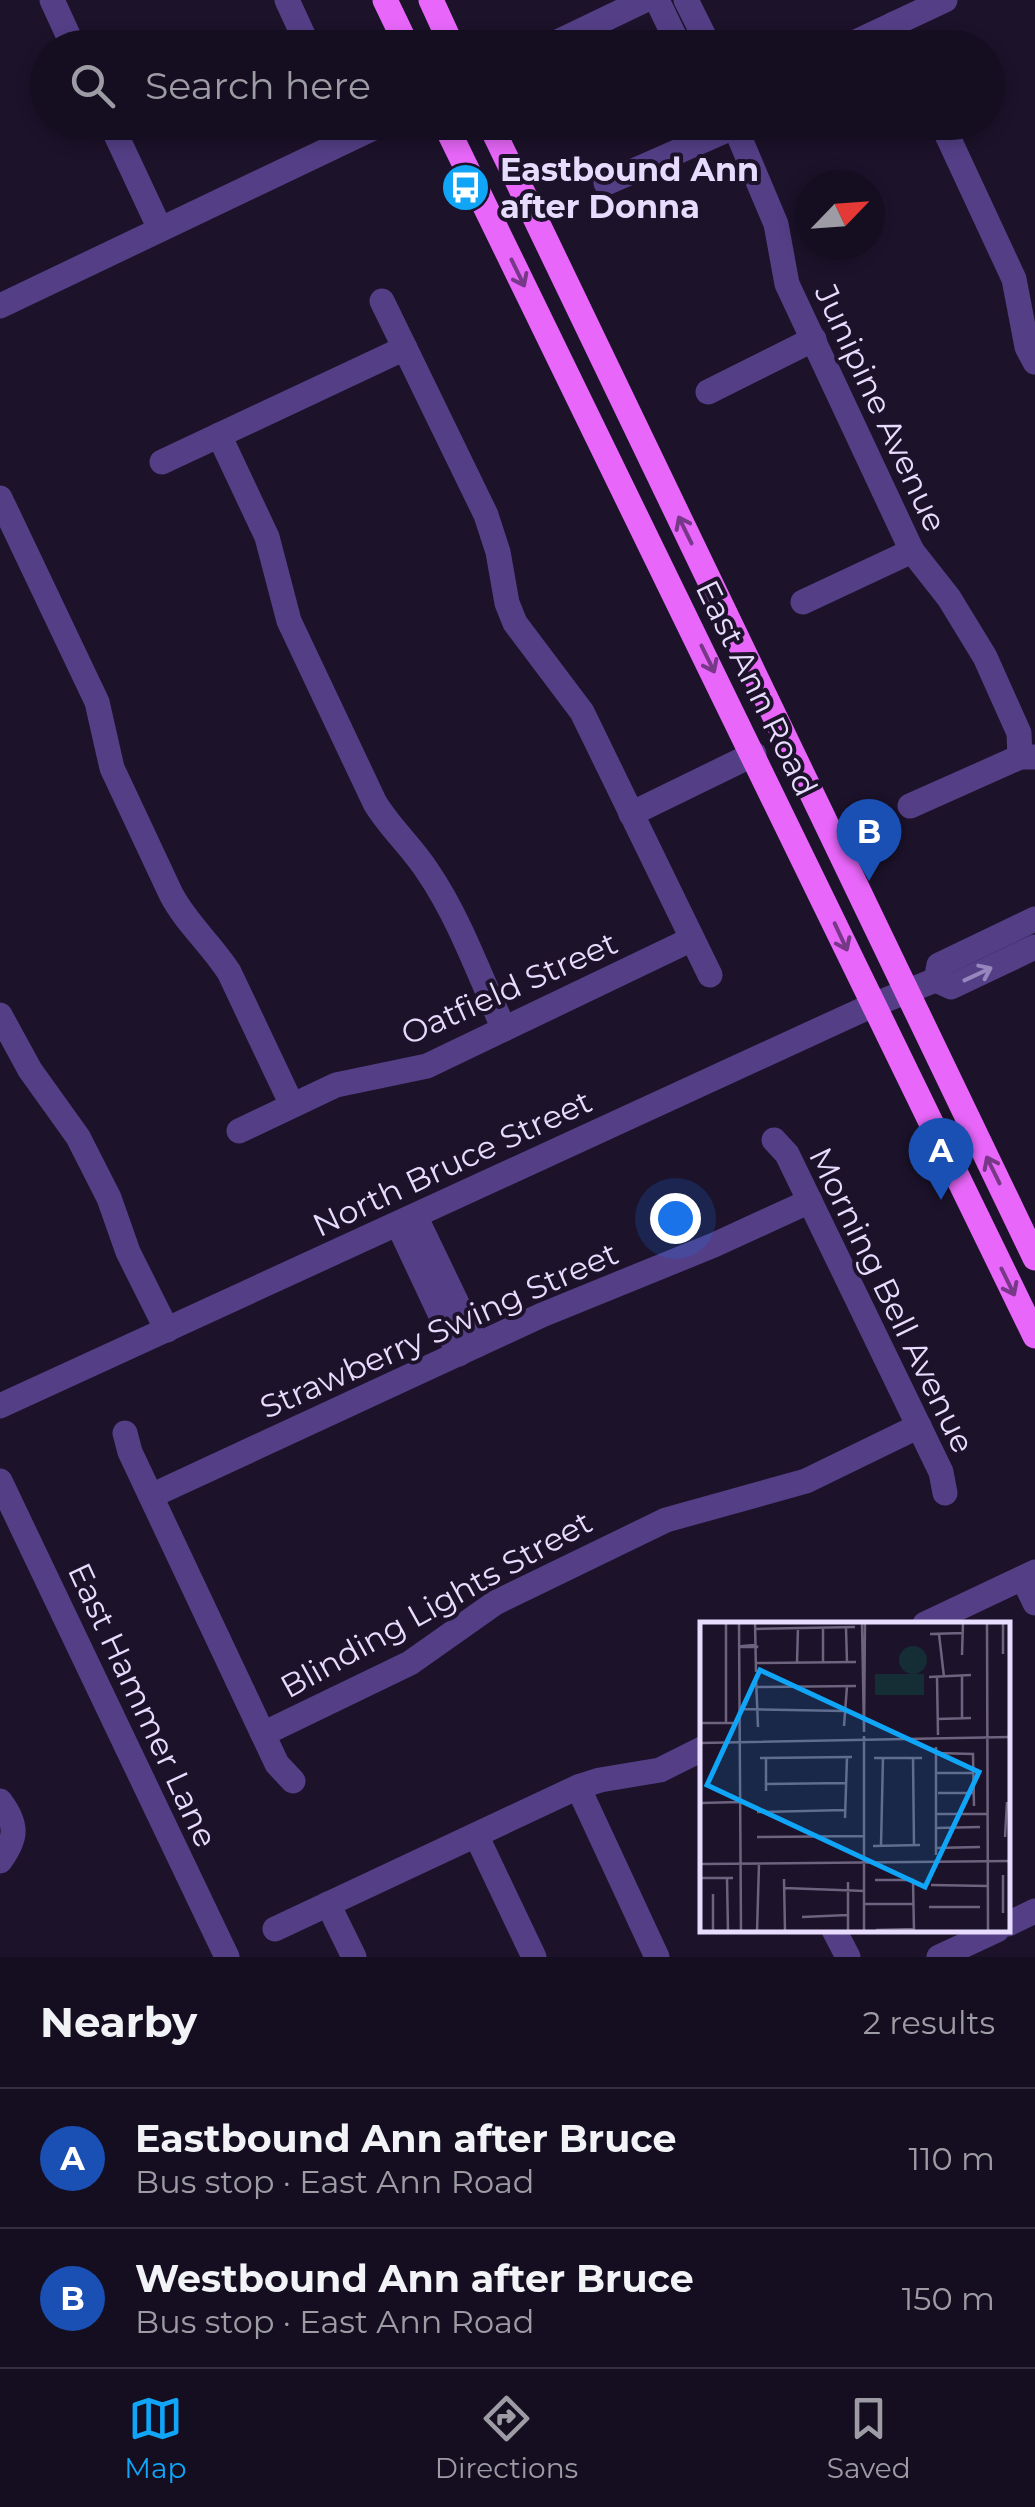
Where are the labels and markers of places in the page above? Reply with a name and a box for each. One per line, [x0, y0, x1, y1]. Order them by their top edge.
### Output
place label: Eastbound Ann after Donna [500, 150, 759, 226]
bus stop icon: Eastbound Ann after Donna [439, 161, 491, 213]
pin: B [836, 798, 902, 881]
pin: A [908, 1118, 974, 1200]

